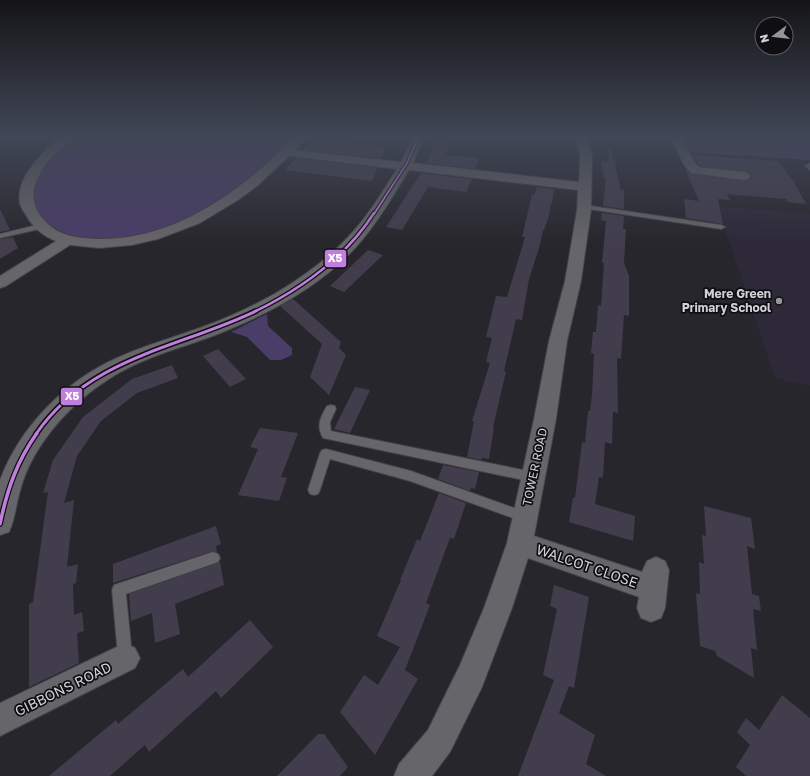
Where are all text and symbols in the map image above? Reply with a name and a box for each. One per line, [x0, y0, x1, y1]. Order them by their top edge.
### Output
north arrow [754, 16, 794, 56]
text: N [756, 33, 771, 44]
line badge: X5 [324, 249, 347, 268]
text: X5 [328, 251, 343, 264]
place label: Mere Green Primary School [682, 286, 771, 315]
marker: Mere Green Primary School [774, 296, 784, 306]
line badge: X5 [60, 387, 83, 406]
text: X5 [65, 389, 80, 402]
street label: TOWER ROAD [519, 427, 550, 507]
street label: WALCOT CLOSE [534, 540, 640, 591]
street label: GIBBONS ROAD [12, 658, 114, 719]

